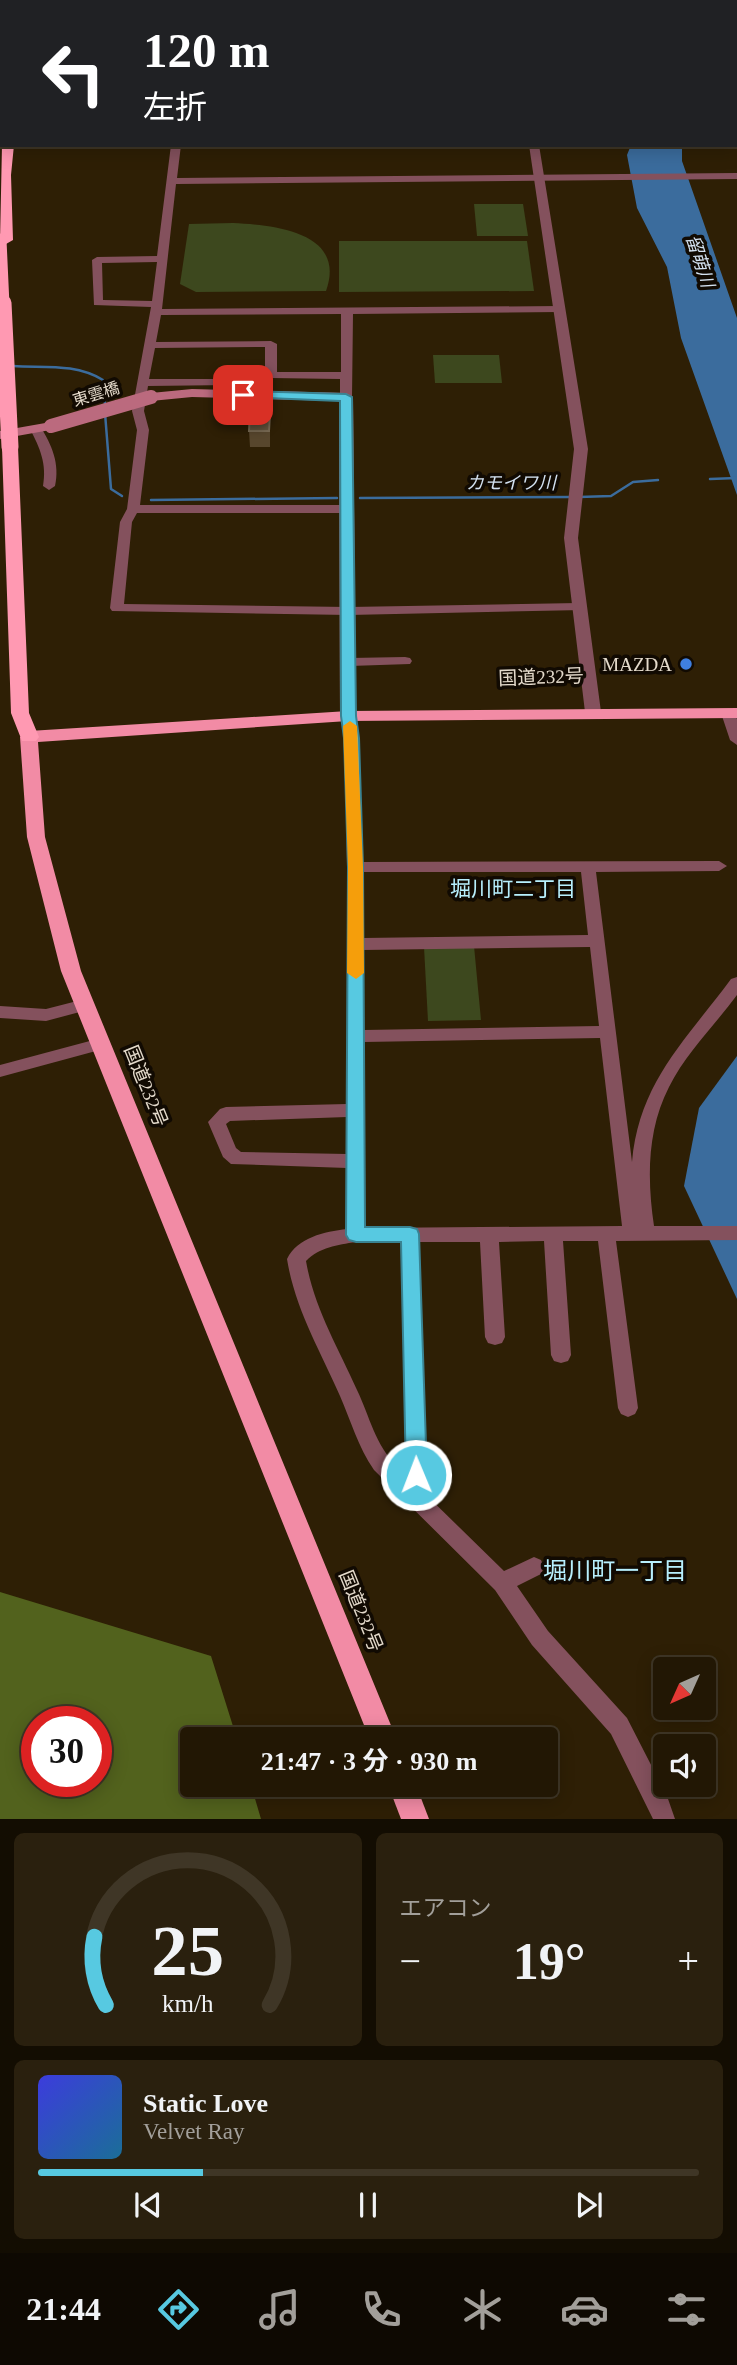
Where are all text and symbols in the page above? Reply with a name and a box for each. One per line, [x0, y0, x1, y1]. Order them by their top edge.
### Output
text: 120 m [143, 23, 270, 78]
icon: left [28, 28, 119, 119]
text: 左折 [143, 89, 207, 125]
water label: 留萌川 [682, 232, 718, 292]
pin [213, 365, 273, 425]
icon: arrive [224, 376, 262, 414]
street label: 東雲橋 [71, 379, 121, 409]
water label: カモイワ川 [466, 473, 558, 493]
place label: MAZDA [602, 654, 672, 675]
marker: MAZDA [678, 656, 694, 672]
street label: 国道232号 [498, 665, 584, 689]
district label: 堀川町二丁目 [450, 877, 576, 901]
street label: 国道232号 [120, 1042, 172, 1130]
position arrow [379, 1438, 453, 1512]
district label: 堀川町一丁目 [543, 1558, 687, 1584]
street label: 国道232号 [335, 1567, 387, 1655]
north arrow [653, 1657, 716, 1720]
map controls [653, 1657, 716, 1797]
speed limit sign: 30 [21, 1706, 112, 1797]
button: sound [653, 1734, 716, 1797]
text: 21:47 · 3 分 · 930 m [261, 1747, 477, 1776]
text: エアコン [400, 1896, 492, 1921]
text: 25 [151, 1911, 224, 1992]
text: 19° [513, 1933, 586, 1990]
text: − [400, 1940, 421, 1982]
text: + [678, 1940, 699, 1982]
text: km/h [162, 1990, 214, 2017]
text: Static Love [143, 2089, 268, 2118]
text: Velvet Ray [143, 2119, 245, 2144]
icon: previous [129, 2186, 167, 2224]
icon: pause [349, 2186, 387, 2224]
icon: next [570, 2186, 608, 2224]
icon: directions [154, 2285, 203, 2334]
icon: music [255, 2285, 304, 2334]
icon: phone [357, 2285, 406, 2334]
icon: climate [458, 2285, 507, 2334]
icon: car [560, 2285, 609, 2334]
icon: filters [662, 2285, 711, 2334]
text: 21:44 [26, 2291, 101, 2327]

